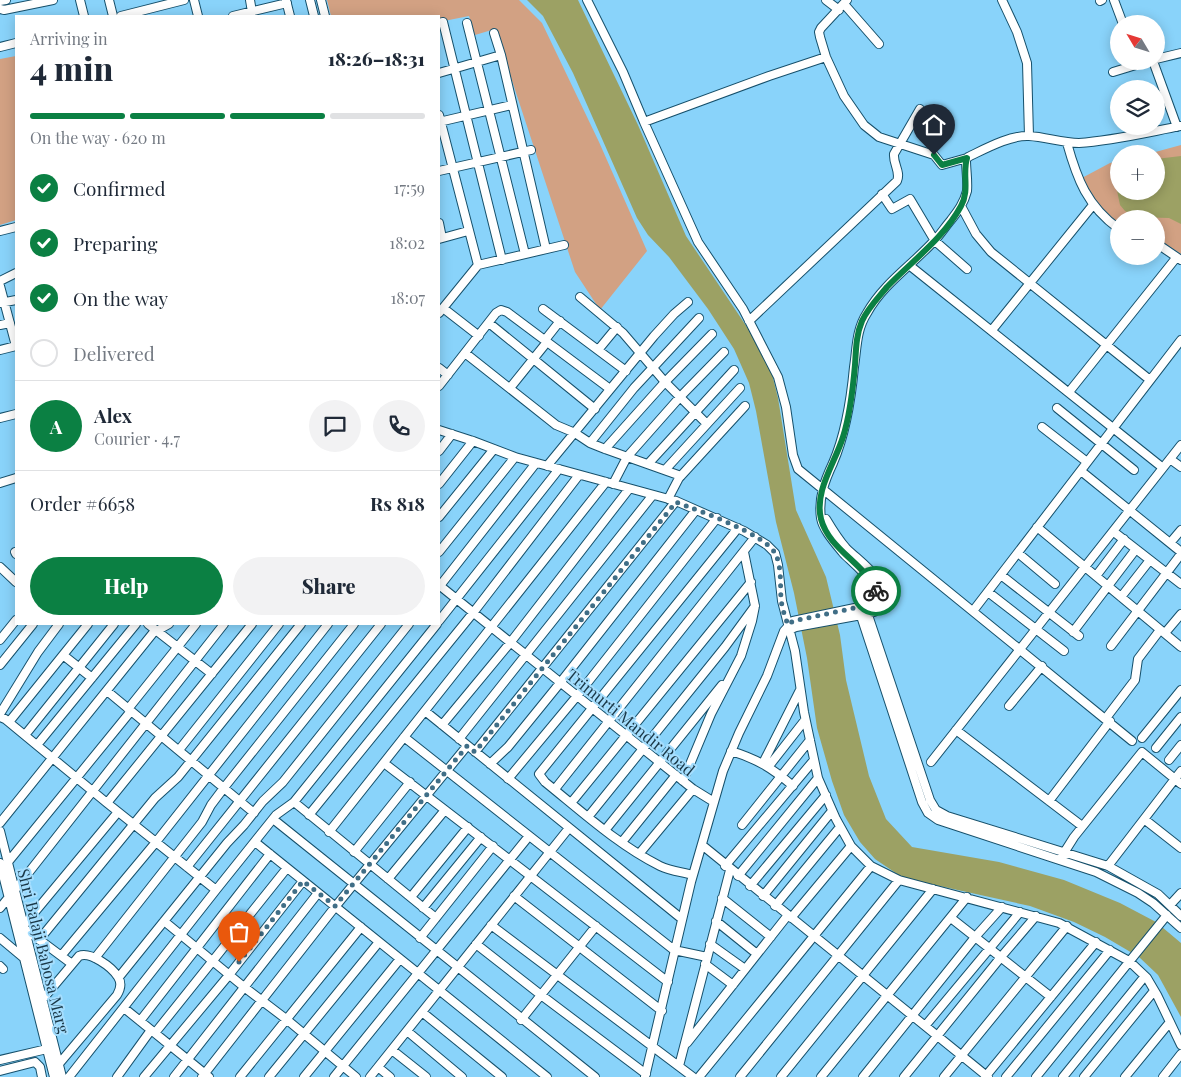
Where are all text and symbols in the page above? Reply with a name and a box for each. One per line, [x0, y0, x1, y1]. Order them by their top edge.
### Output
north arrow [1110, 15, 1165, 70]
map controls [1110, 15, 1165, 265]
text: Arriving in [30, 28, 108, 49]
text: 18:26–18:31 [328, 45, 425, 71]
text: 4 min [30, 46, 113, 89]
button: layers [1110, 80, 1165, 135]
pin [913, 104, 955, 155]
icon: home [920, 111, 948, 139]
text: On the way · 620 m [30, 127, 166, 148]
button: + [1110, 145, 1165, 200]
icon: check [30, 174, 58, 202]
text: Confirmed [73, 175, 166, 201]
text: 17:59 [394, 177, 425, 198]
button: − [1110, 210, 1165, 265]
icon: check [30, 229, 58, 257]
text: Preparing [73, 230, 158, 256]
text: 18:02 [389, 232, 425, 253]
icon: check [30, 284, 58, 312]
text: On the way [73, 285, 168, 311]
text: 18:07 [390, 287, 425, 308]
text: Delivered [73, 340, 155, 366]
button: chat [309, 400, 361, 452]
button: phone [373, 400, 425, 452]
text: Alex [94, 402, 132, 428]
text: A [50, 413, 62, 439]
text: Courier · 4.7 [94, 428, 180, 449]
text: Order #6658 [30, 490, 135, 516]
text: Rs 818 [370, 490, 425, 516]
button: Help [30, 557, 223, 615]
button: Share [233, 557, 425, 615]
courier [851, 566, 901, 616]
icon: bike [862, 577, 890, 605]
street label: Trimurti Mandir Road [563, 664, 699, 780]
street label: Shri Balaji Babosa Marg [13, 866, 75, 1036]
pin [218, 911, 260, 962]
icon: bag [225, 918, 253, 946]

